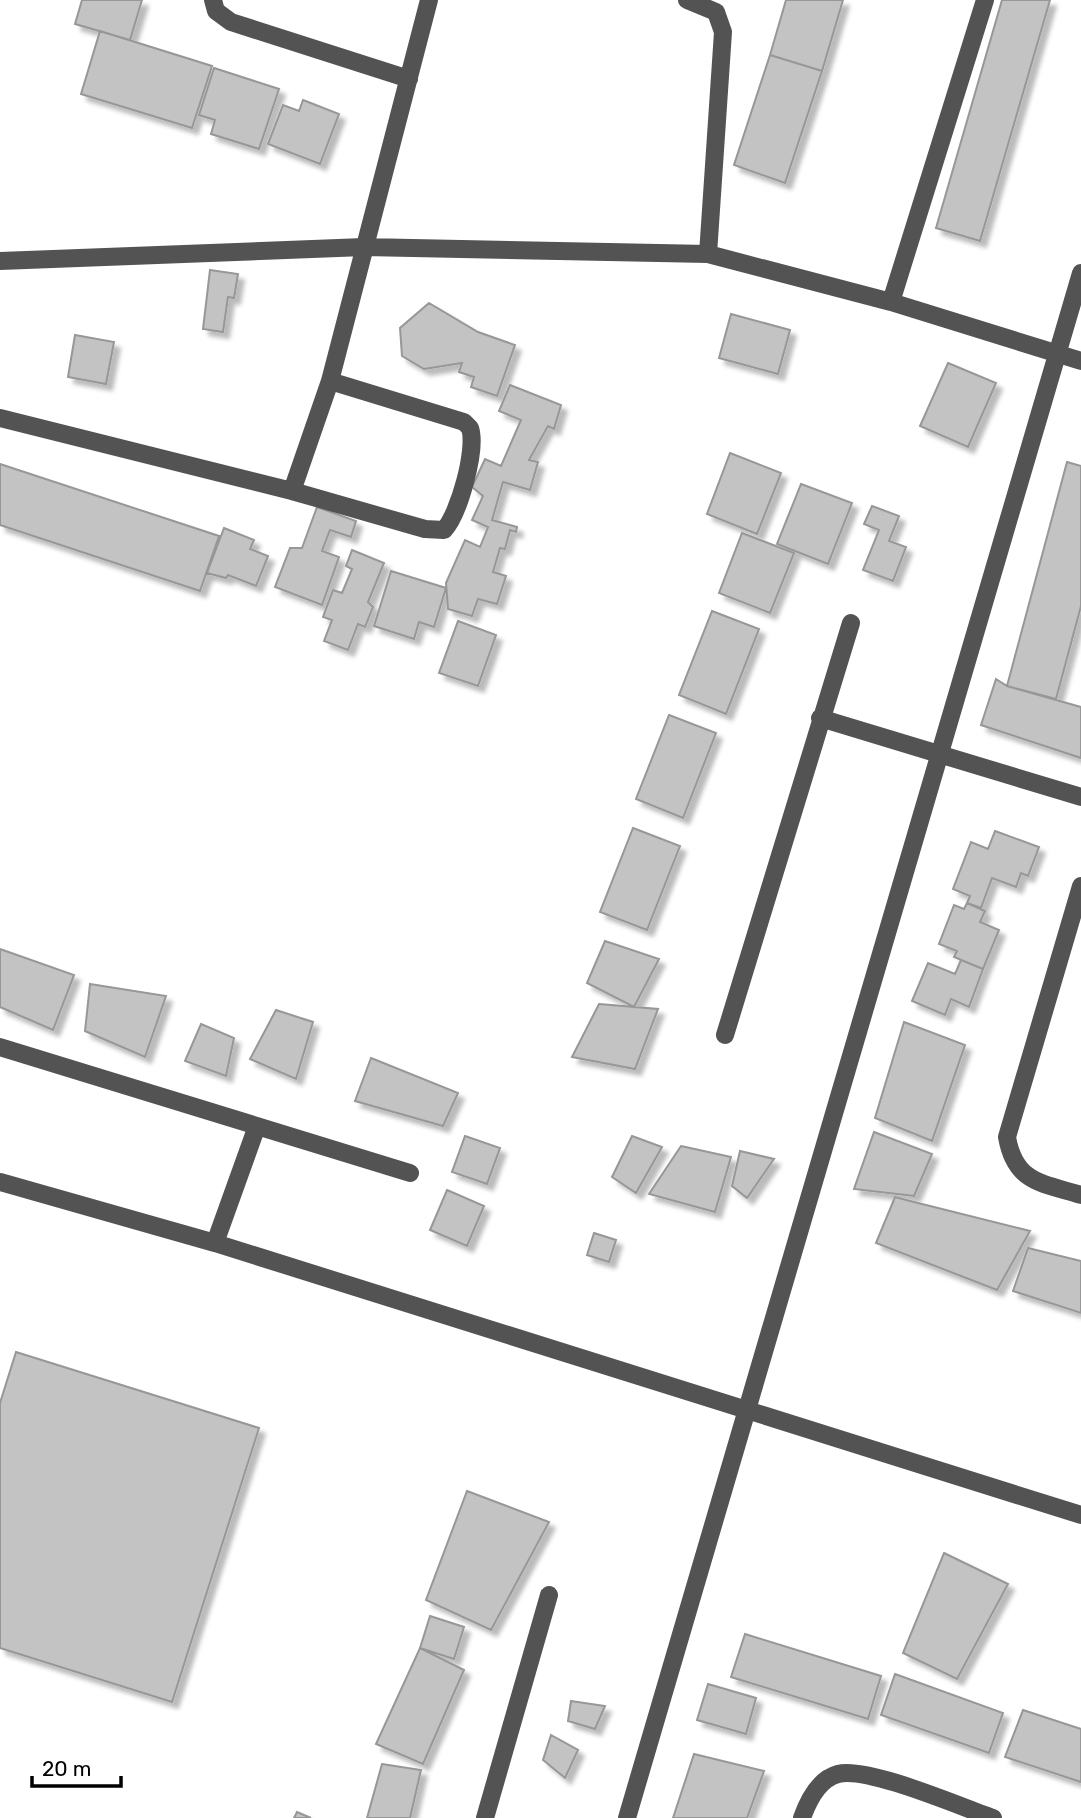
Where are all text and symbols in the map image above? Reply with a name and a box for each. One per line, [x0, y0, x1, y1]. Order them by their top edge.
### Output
scale bar [32, 1744, 121, 1788]
text: 20 m [42, 1756, 91, 1781]

